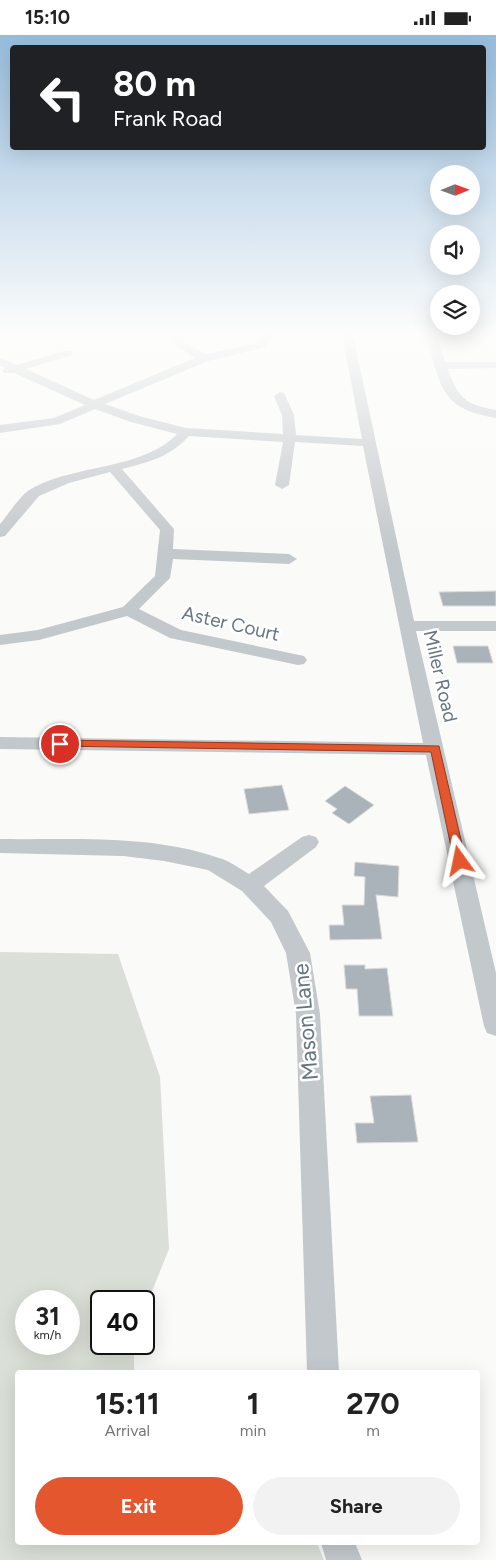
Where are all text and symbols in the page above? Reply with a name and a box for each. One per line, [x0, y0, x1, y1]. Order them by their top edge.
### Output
text: 15:10 [25, 6, 70, 29]
text: 80 m [113, 63, 196, 105]
icon: left [30, 65, 95, 130]
text: Frank Road [113, 105, 222, 132]
north arrow [430, 165, 480, 215]
map controls [430, 165, 480, 335]
button: sound [430, 225, 480, 275]
button: layers [430, 285, 480, 335]
street label: Aster Court [180, 601, 282, 646]
street label: Miller Road [419, 628, 462, 725]
pin [39, 723, 81, 765]
icon: arrive [46, 730, 74, 758]
position arrow [433, 834, 485, 886]
street label: Mason Lane [287, 962, 324, 1082]
speed limit sign: 40 [90, 1290, 155, 1355]
text: 31 [35, 1301, 60, 1331]
text: km/h [34, 1328, 61, 1342]
text: 15:11 [95, 1385, 160, 1422]
text: 1 [247, 1385, 259, 1422]
text: 270 [346, 1385, 400, 1422]
text: Arrival [105, 1421, 150, 1440]
text: min [240, 1421, 266, 1440]
text: m [366, 1421, 380, 1440]
button: Exit [35, 1477, 243, 1535]
button: Share [253, 1477, 460, 1535]

